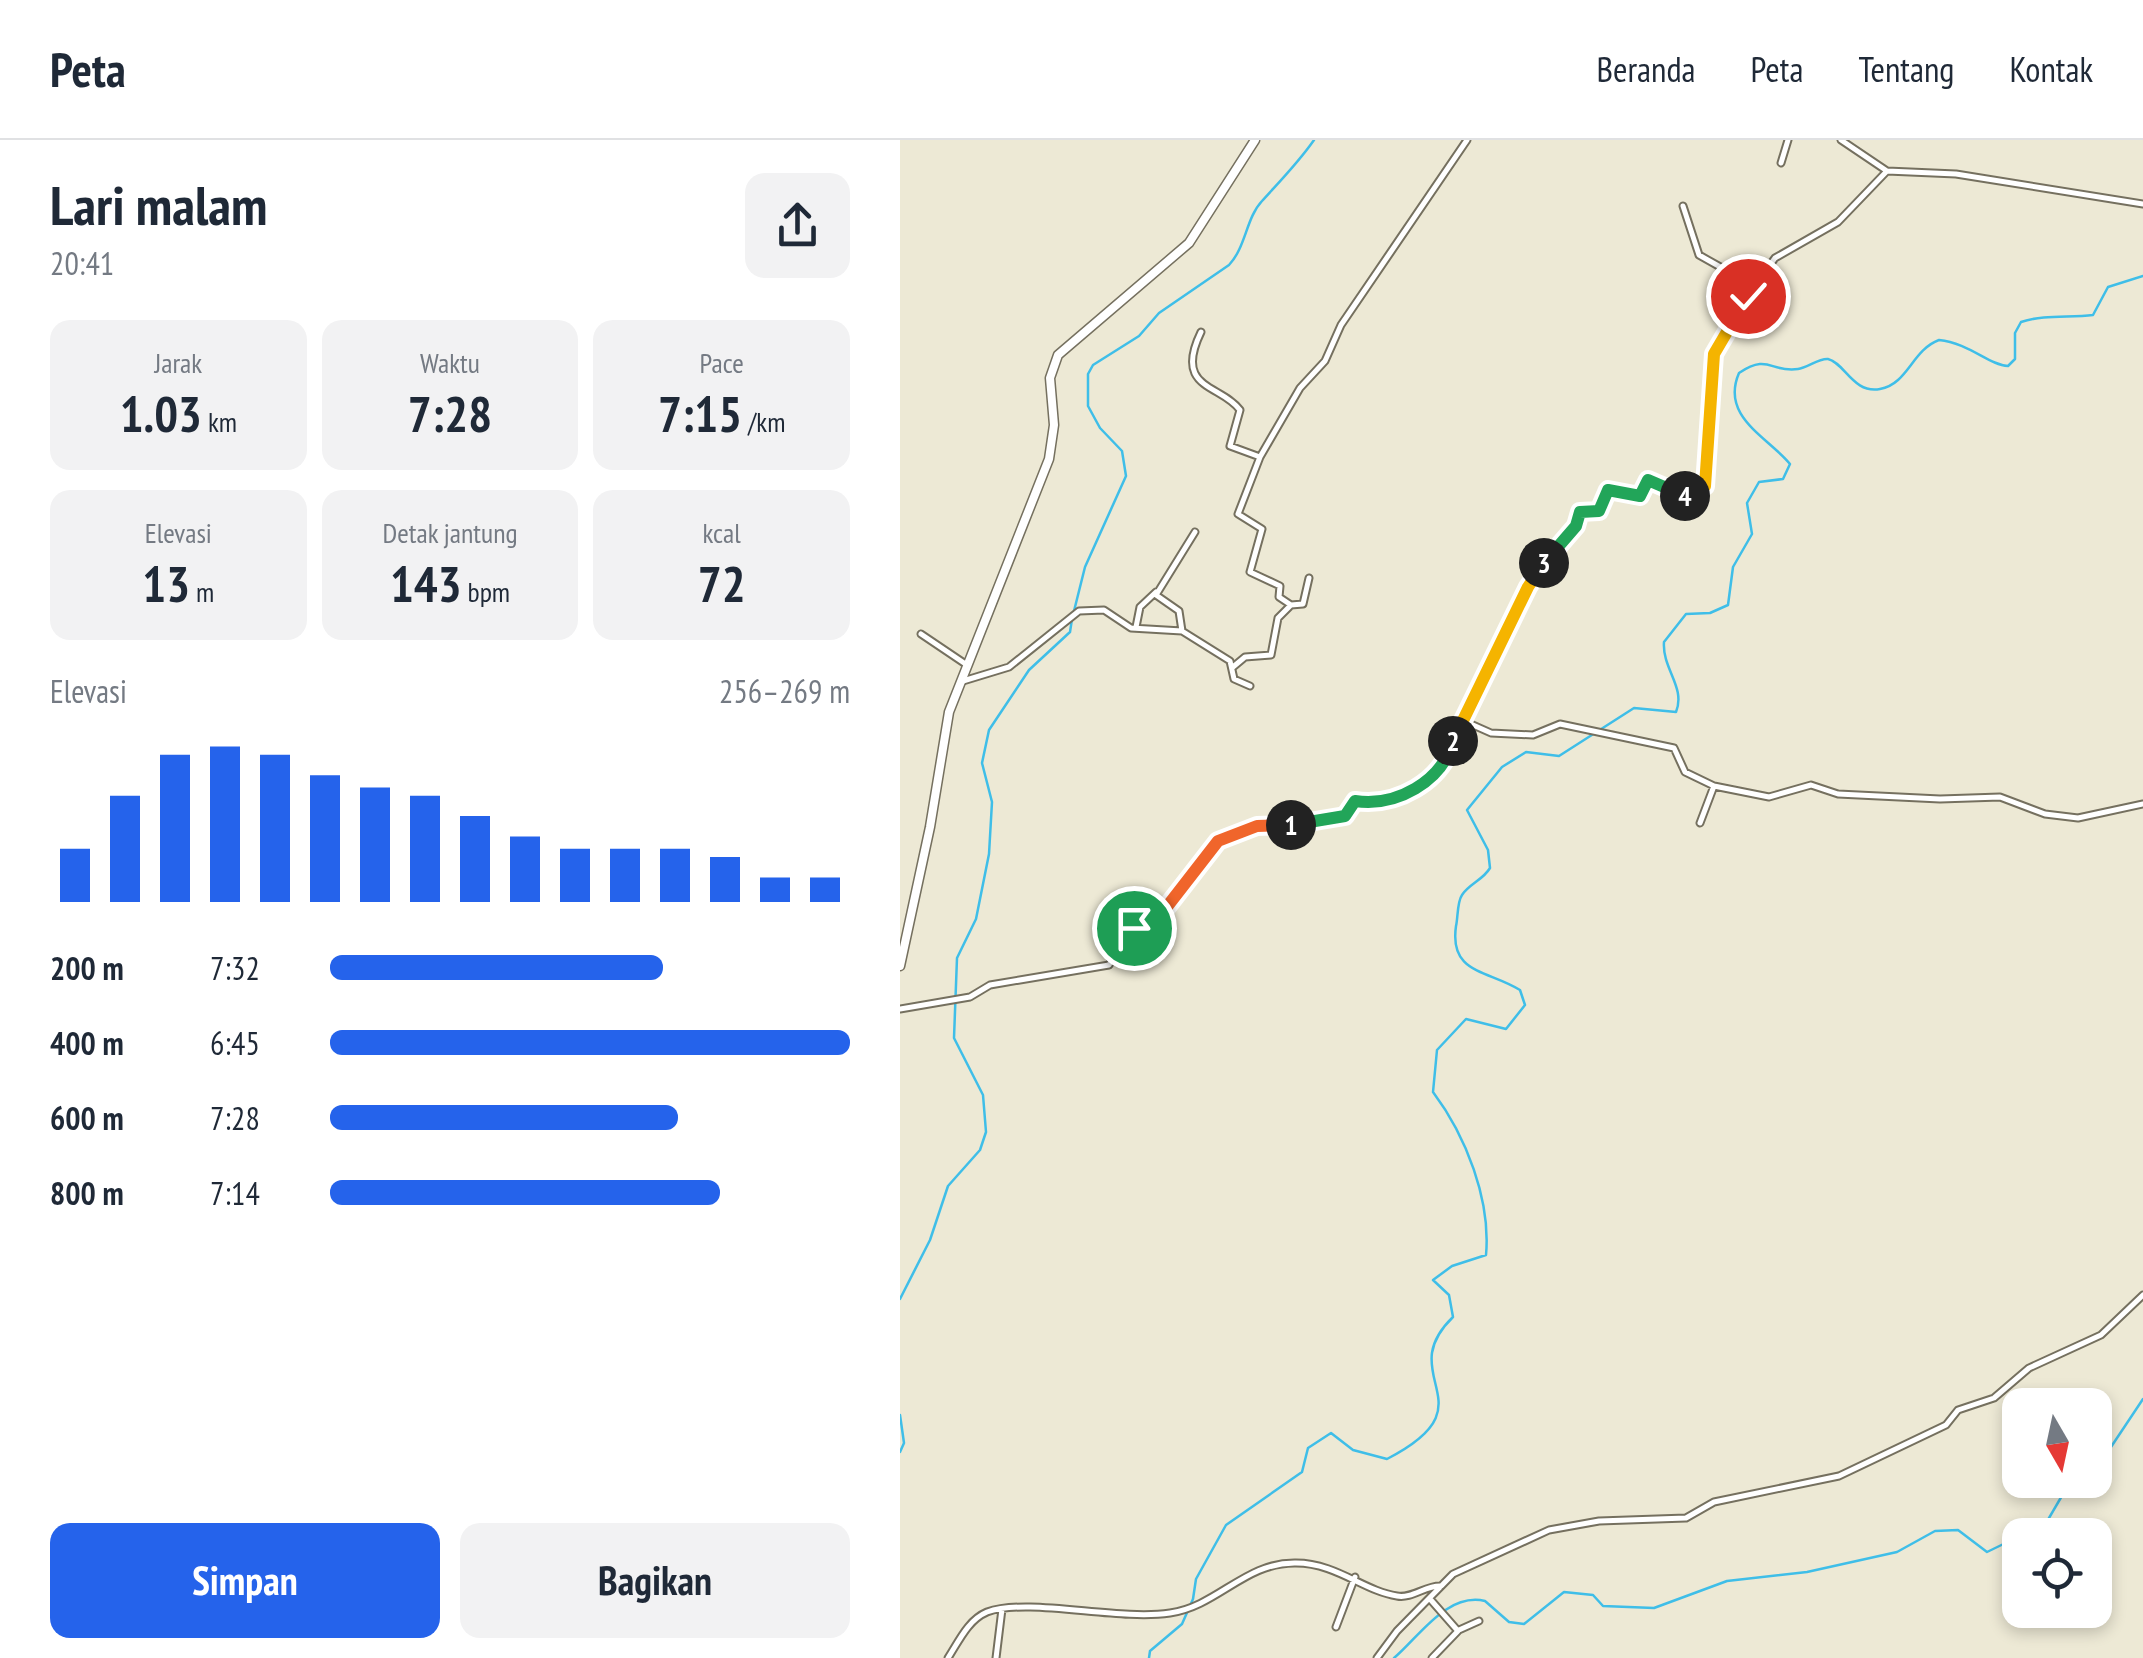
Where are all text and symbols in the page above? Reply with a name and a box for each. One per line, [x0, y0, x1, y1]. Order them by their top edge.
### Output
text: Peta [50, 38, 126, 100]
text: Beranda [1597, 46, 1696, 92]
text: Peta [1751, 46, 1803, 92]
text: Tentang [1858, 46, 1954, 92]
text: Kontak [2009, 46, 2093, 92]
text: Lari malam [50, 169, 268, 240]
button: share [745, 173, 850, 278]
text: 20:41 [50, 242, 114, 284]
pin [1706, 254, 1791, 339]
icon: check [1721, 269, 1776, 324]
text: Jarak [154, 344, 202, 381]
text: Waktu [420, 344, 480, 381]
text: Pace [700, 344, 744, 381]
text: 1.03 [120, 381, 202, 446]
text: 7:28 [408, 381, 492, 446]
text: 7:15 [658, 381, 742, 446]
text: km [202, 403, 237, 440]
text: /km [742, 403, 785, 440]
pin: 4 [1660, 471, 1710, 521]
text: 4 [1678, 477, 1692, 514]
text: Elevasi [145, 514, 212, 551]
text: Detak jantung [382, 514, 518, 551]
text: kcal [703, 514, 741, 551]
pin: 3 [1519, 538, 1569, 588]
text: 3 [1537, 544, 1551, 581]
text: 13 [142, 551, 190, 616]
text: 143 [390, 551, 462, 616]
text: 72 [698, 551, 746, 616]
text: m [190, 573, 214, 610]
text: bpm [462, 573, 510, 610]
text: Elevasi [50, 670, 127, 712]
text: 256–269 m [719, 670, 850, 712]
pin: 2 [1428, 716, 1478, 766]
text: 2 [1446, 722, 1460, 759]
pin: 1 [1266, 800, 1316, 850]
text: 1 [1284, 806, 1298, 843]
pin [1092, 886, 1177, 971]
icon: arrive [1107, 901, 1162, 956]
text: 200 m [50, 947, 124, 989]
text: 7:32 [210, 947, 260, 989]
text: 400 m [50, 1022, 124, 1064]
text: 6:45 [210, 1022, 260, 1064]
text: 600 m [50, 1097, 124, 1139]
text: 7:28 [210, 1097, 260, 1139]
text: 800 m [50, 1172, 124, 1214]
text: 7:14 [210, 1172, 260, 1214]
north arrow [2002, 1388, 2112, 1498]
map controls [2002, 1388, 2112, 1628]
button: locate [2002, 1518, 2112, 1628]
button: Simpan [50, 1523, 440, 1638]
button: Bagikan [460, 1523, 850, 1638]

